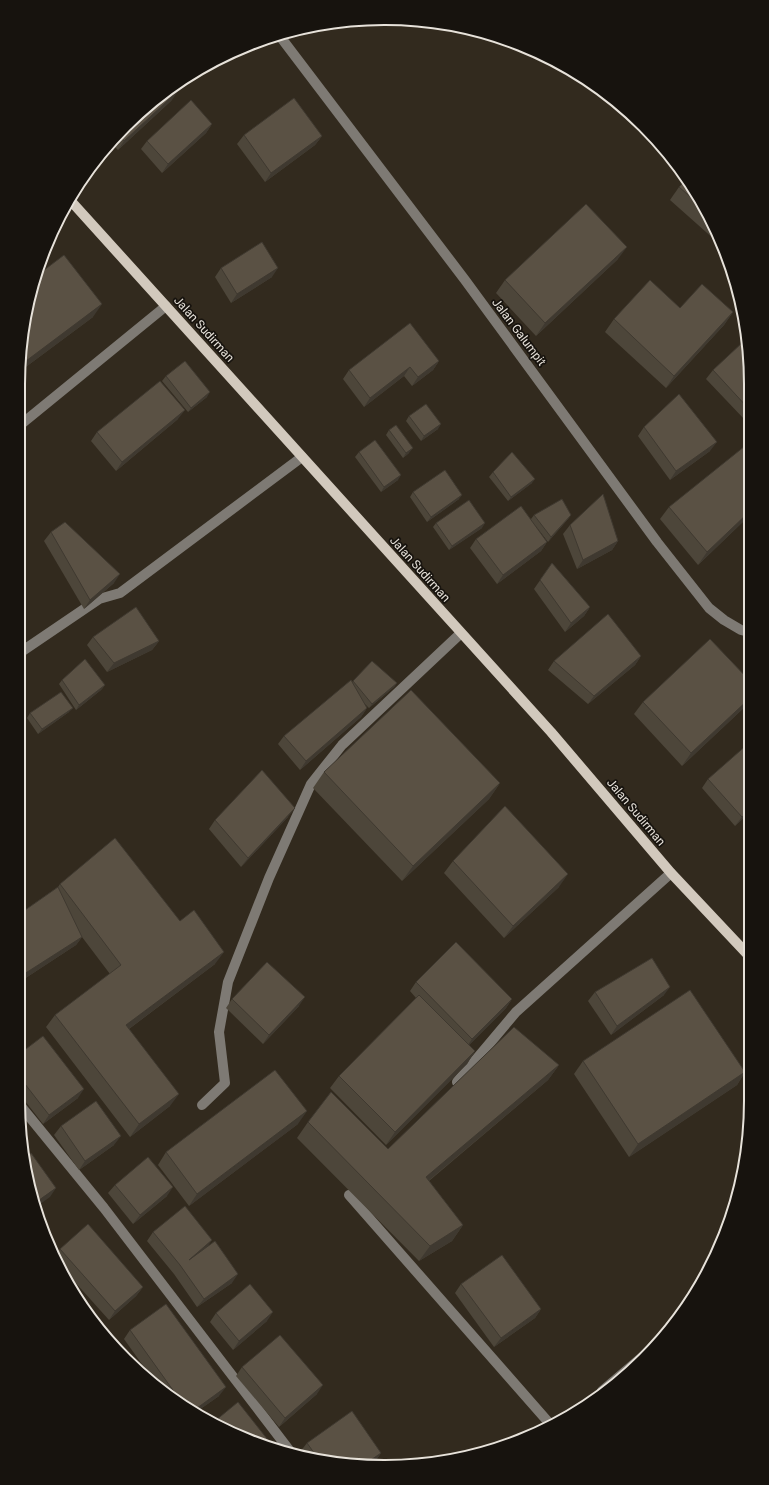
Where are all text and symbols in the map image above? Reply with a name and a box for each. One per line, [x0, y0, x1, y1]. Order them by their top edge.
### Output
street label: Jalan Sudirman [171, 293, 237, 365]
street label: Jalan Galumpit [489, 296, 549, 368]
street label: Jalan Sudirman [387, 533, 453, 605]
street label: Jalan Sudirman [604, 776, 668, 848]

